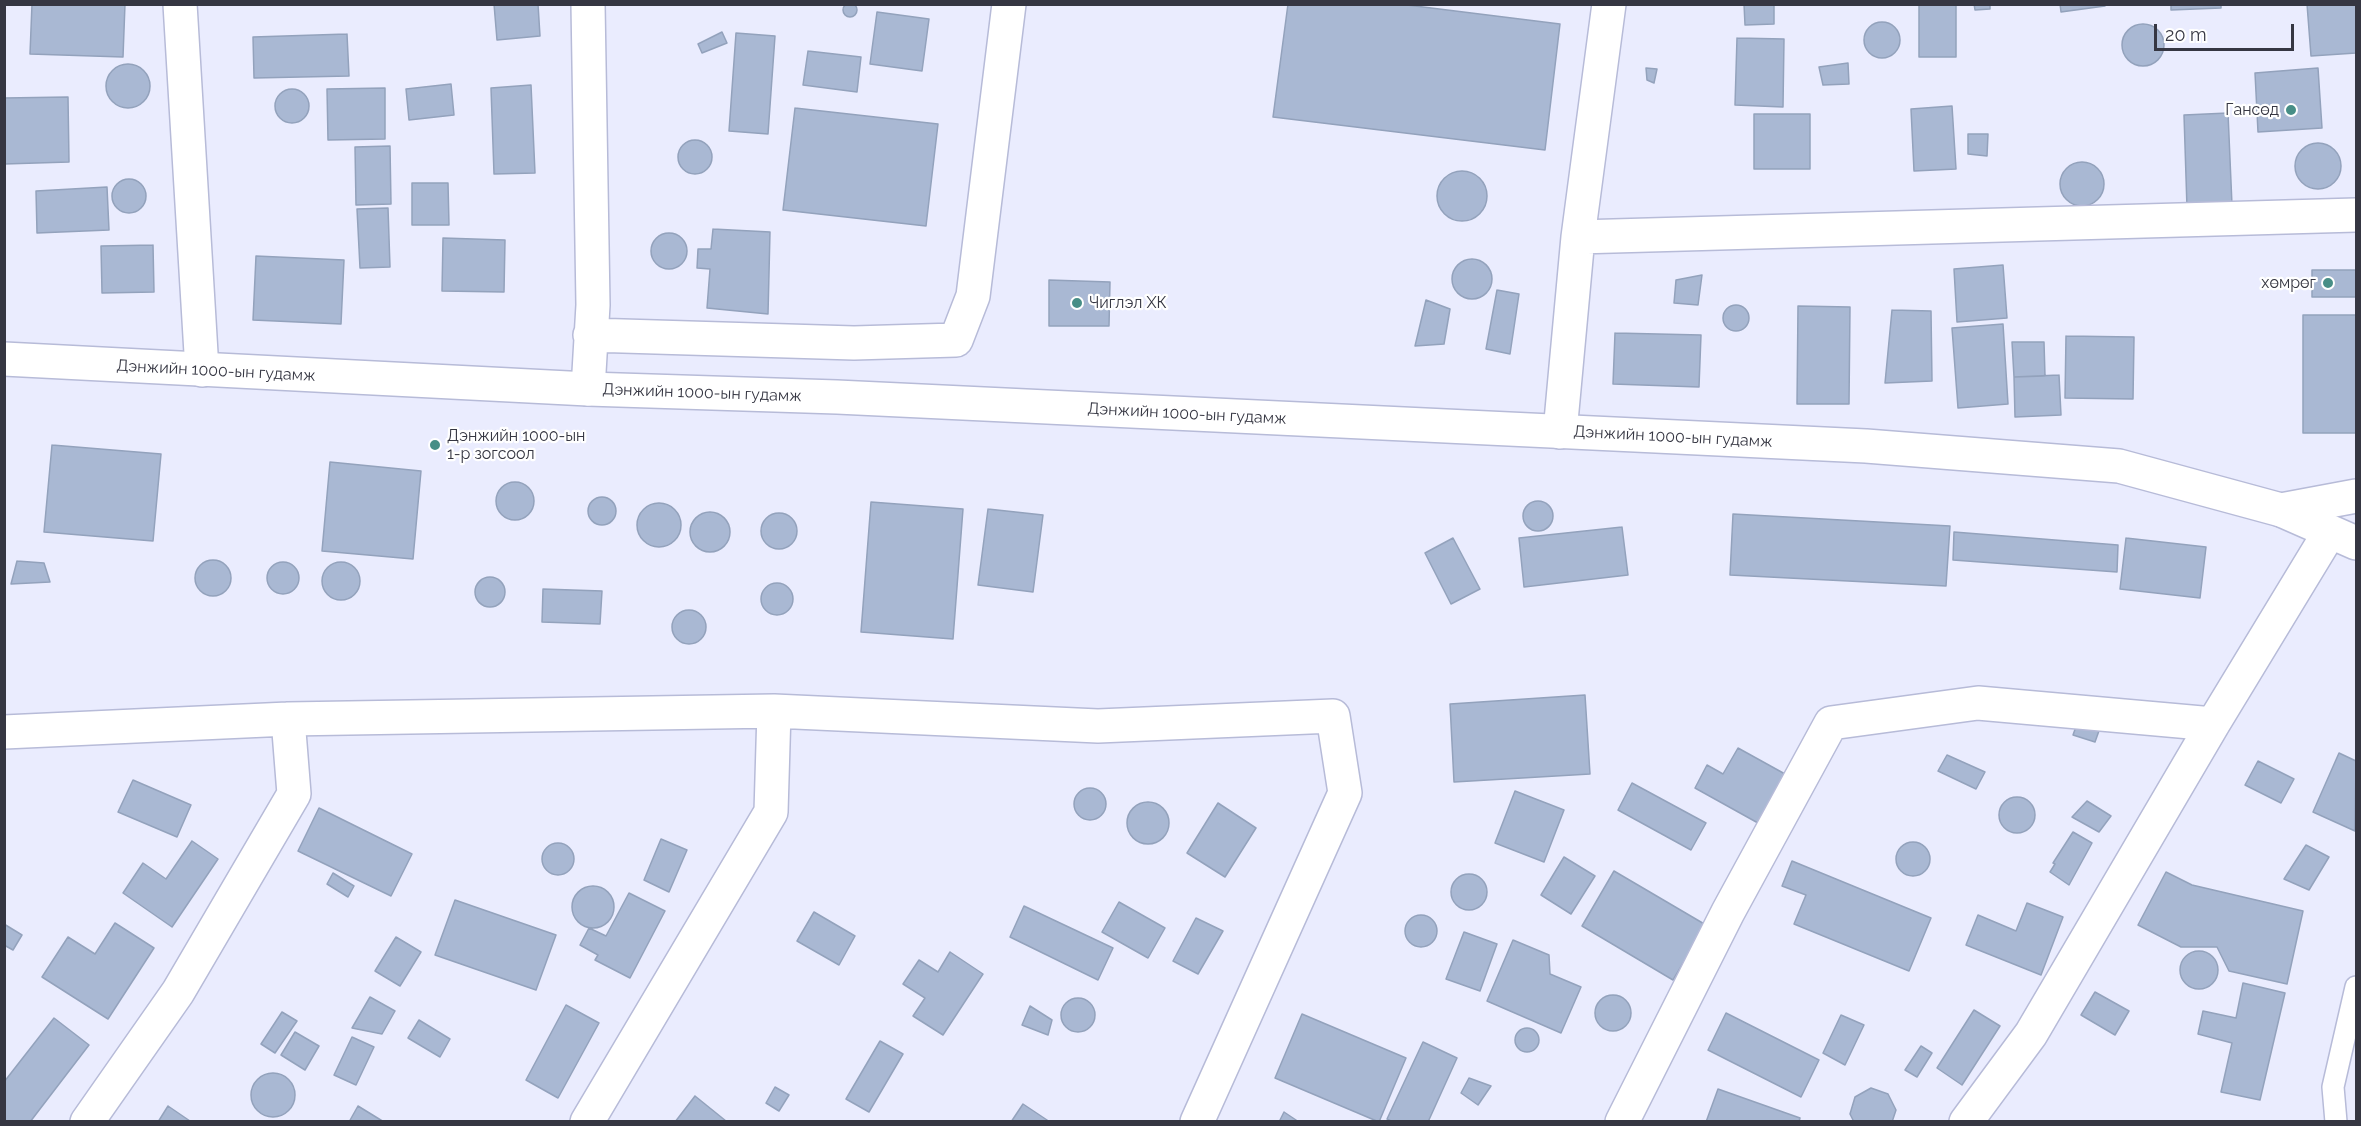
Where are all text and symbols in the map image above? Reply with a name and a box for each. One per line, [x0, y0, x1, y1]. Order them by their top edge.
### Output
scale bar [2157, 12, 2296, 50]
text: 20 m [2165, 24, 2207, 45]
place label: Гансөд [2225, 100, 2279, 120]
marker: Гансөд [2284, 103, 2298, 117]
place label: хөмрөг [2261, 273, 2316, 293]
marker: хөмрөг [2321, 276, 2335, 290]
place label: Чиглэл ХК [1089, 293, 1167, 313]
marker: Чиглэл ХК [1070, 296, 1084, 310]
street label: Дэнжийн 1000-ын гудамж [116, 356, 316, 386]
street label: Дэнжийн 1000-ын гудамж [602, 380, 802, 406]
street label: Дэнжийн 1000-ын гудамж [1087, 399, 1287, 429]
street label: Дэнжийн 1000-ын гудамж [1573, 422, 1773, 452]
place label: Дэнжийн 1000-ын 1-р зогсоол [447, 426, 585, 464]
marker: Дэнжийн 1000-ын 1-р зогсоол [428, 438, 442, 452]

